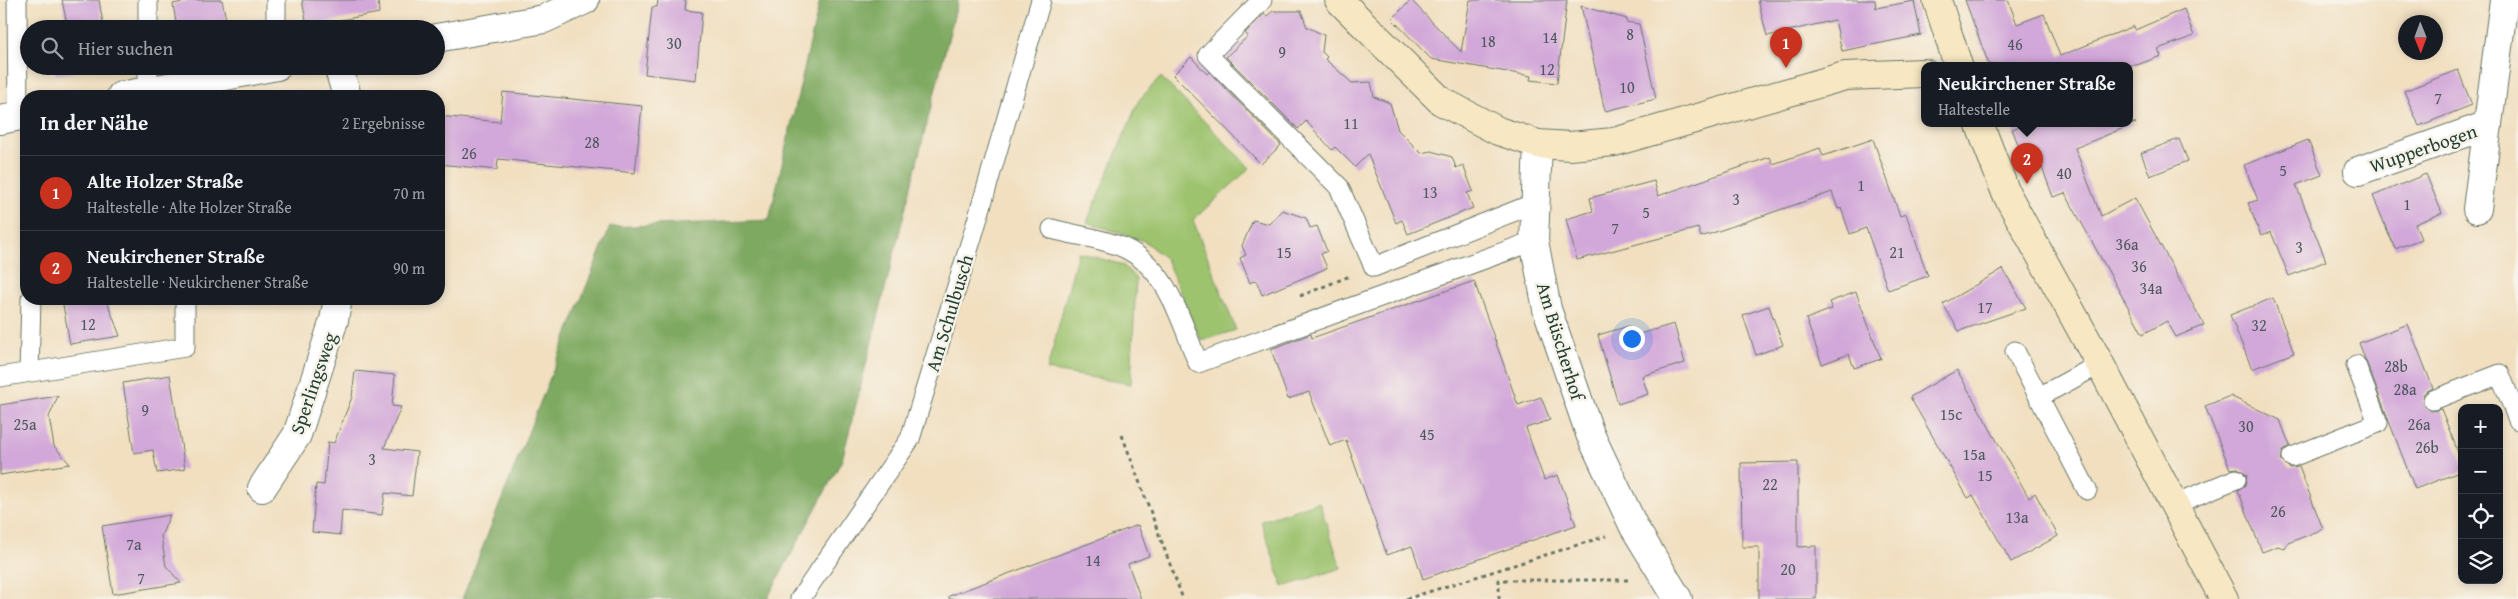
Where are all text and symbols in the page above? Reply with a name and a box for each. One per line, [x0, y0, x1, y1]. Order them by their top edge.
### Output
north arrow [2398, 15, 2443, 60]
search box [20, 20, 445, 75]
house number: 8 [1626, 22, 1634, 46]
house number: 14 [1542, 25, 1558, 49]
pin: 1 [1770, 27, 1802, 68]
house number: 18 [1480, 29, 1496, 53]
house number: 30 [666, 31, 682, 55]
house number: 46 [2007, 32, 2023, 56]
icon: search [38, 34, 66, 62]
text: Hier suchen [78, 34, 173, 62]
house number: 9 [1278, 40, 1286, 64]
house number: 12 [1539, 57, 1555, 81]
popup [1921, 62, 2133, 127]
text: Neukirchener Straße [1938, 69, 2116, 97]
house number: 10 [1619, 75, 1635, 99]
house number: 7 [2434, 86, 2442, 110]
text: Haltestelle [1938, 97, 2010, 121]
text: In der Nähe [40, 107, 148, 138]
text: 2 Ergebnisse [342, 111, 425, 135]
house number: 11 [1343, 111, 1359, 135]
street label: Wupperbogen [2365, 116, 2481, 180]
house number: 28 [584, 130, 600, 154]
house number: 26 [461, 141, 477, 165]
pin: 2 [2011, 143, 2043, 184]
house number: 5 [2279, 158, 2287, 182]
house number: 40 [2056, 161, 2072, 185]
text: Alte Holzer Straße [87, 167, 243, 195]
house number: 1 [1857, 173, 1865, 197]
house number: 13 [1422, 180, 1438, 204]
text: 1 [52, 181, 60, 205]
text: 70 m [393, 181, 425, 205]
house number: 3 [1732, 187, 1740, 211]
house number: 1 [2403, 192, 2411, 216]
text: Haltestelle · Alte Holzer Straße [87, 195, 292, 219]
house number: 5 [1642, 200, 1650, 224]
house number: 7 [1611, 216, 1619, 240]
house number: 36a [2116, 232, 2139, 256]
house number: 3 [2295, 235, 2303, 259]
house number: 15 [1276, 240, 1292, 264]
house number: 21 [1889, 240, 1905, 264]
text: Neukirchener Straße [87, 242, 265, 270]
street label: Am Schulbusch [918, 251, 980, 375]
house number: 36 [2131, 254, 2147, 278]
text: 2 [52, 256, 60, 280]
text: 90 m [393, 256, 425, 280]
text: Haltestelle · Neukirchener Straße [87, 270, 308, 294]
house number: 34a [2140, 276, 2163, 300]
street label: Am Büscherhof [1530, 279, 1593, 405]
house number: 17 [1977, 295, 1993, 319]
house number: 12 [80, 312, 96, 336]
house number: 32 [2251, 313, 2267, 337]
your location [1619, 326, 1645, 352]
street label: Sperlingsweg [282, 328, 344, 438]
house number: 28b [2384, 354, 2408, 378]
house number: 28a [2394, 377, 2417, 401]
house number: 9 [141, 398, 149, 422]
house number: 15c [1940, 402, 1962, 426]
map controls [2458, 404, 2503, 584]
button: + [2458, 404, 2503, 449]
house number: 25a [14, 412, 37, 436]
house number: 26a [2408, 412, 2431, 436]
house number: 30 [2238, 414, 2254, 438]
house number: 45 [1419, 422, 1435, 446]
house number: 26b [2415, 435, 2439, 459]
house number: 15a [1963, 442, 1986, 466]
house number: 3 [368, 447, 376, 471]
button: − [2458, 449, 2503, 494]
house number: 15 [1977, 463, 1993, 487]
house number: 22 [1762, 472, 1778, 496]
button: locate [2458, 494, 2503, 539]
house number: 26 [2270, 499, 2286, 523]
house number: 13a [2006, 505, 2029, 529]
house number: 7a [126, 532, 142, 556]
button: layers [2458, 539, 2503, 584]
house number: 14 [1085, 548, 1101, 572]
house number: 20 [1780, 557, 1796, 581]
house number: 7 [137, 566, 145, 590]

